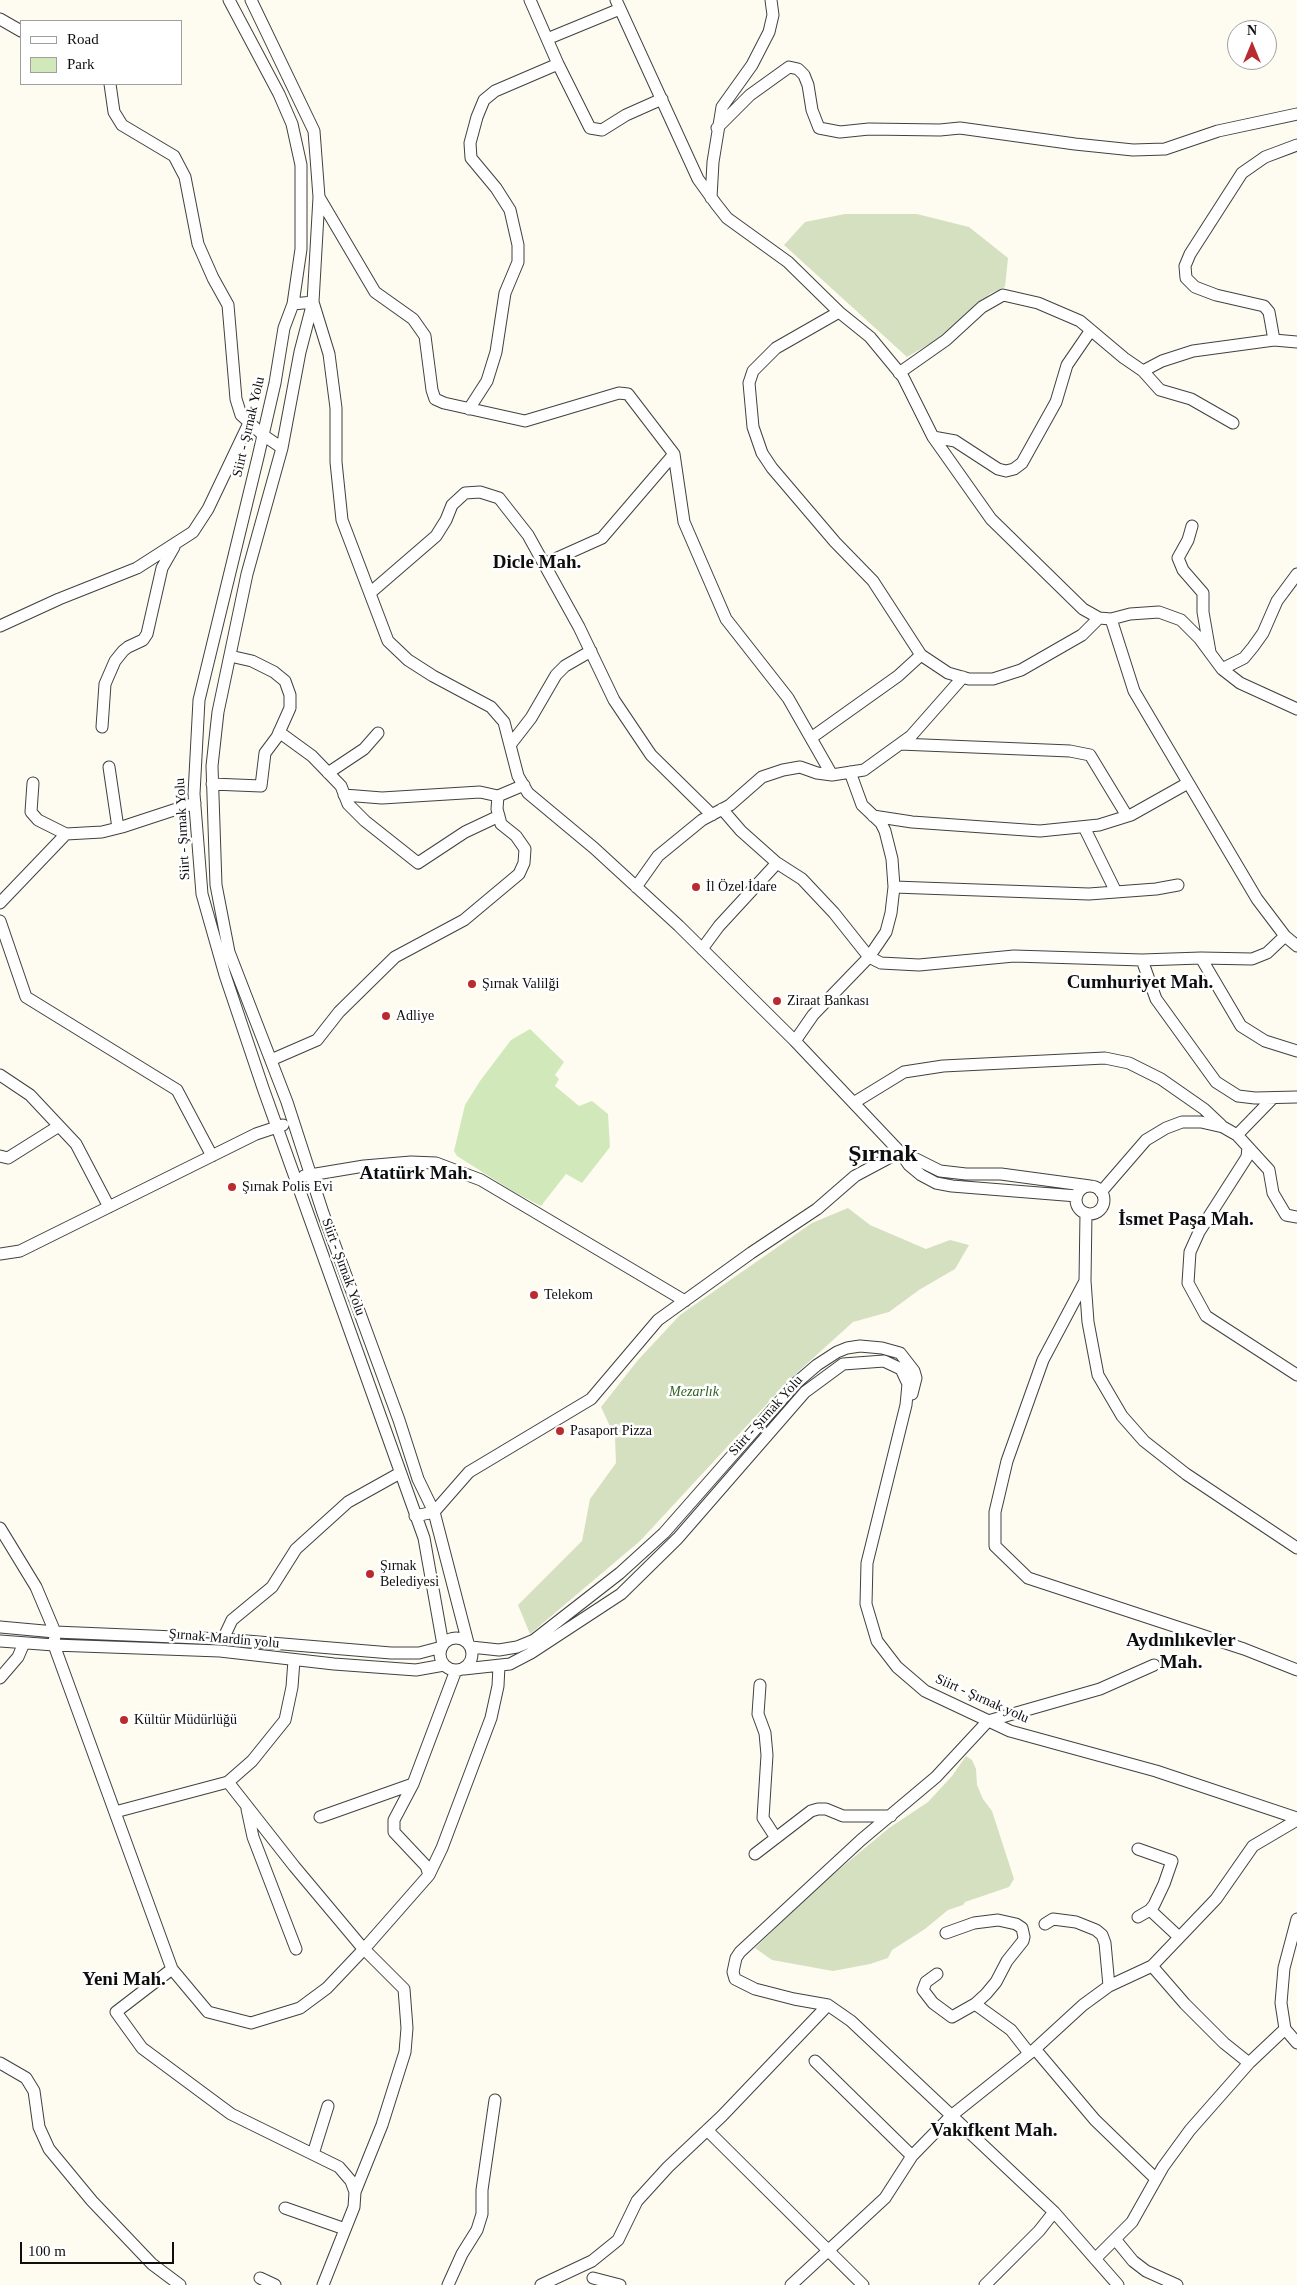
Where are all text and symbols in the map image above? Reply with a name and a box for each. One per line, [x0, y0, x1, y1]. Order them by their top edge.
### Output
legend [20, 20, 182, 85]
north arrow [1227, 20, 1277, 70]
text: N [1247, 23, 1257, 38]
text: Road [67, 31, 99, 47]
text: Park [67, 56, 95, 72]
street label: Siirt - Şırnak Yolu [229, 375, 269, 479]
district label: Dicle Mah. [493, 552, 581, 574]
street label: Siirt - Şırnak Yolu [172, 777, 194, 881]
place label: İl Özel İdare [706, 879, 777, 895]
marker: İl Özel İdare [690, 881, 702, 893]
district label: Cumhuriyet Mah. [1067, 972, 1213, 994]
place label: Şırnak Valilği [482, 976, 559, 992]
marker: Şırnak Valilği [466, 978, 478, 990]
place label: Ziraat Bankası [787, 993, 869, 1009]
marker: Ziraat Bankası [771, 995, 783, 1007]
place label: Adliye [396, 1008, 434, 1024]
marker: Adliye [380, 1010, 392, 1022]
district label: Şırnak [848, 1141, 918, 1169]
district label: Atatürk Mah. [360, 1163, 472, 1185]
place label: Şırnak Polis Evi [242, 1179, 333, 1195]
marker: Şırnak Polis Evi [226, 1181, 238, 1193]
district label: İsmet Paşa Mah. [1118, 1209, 1254, 1231]
street label: Siirt - Şırnak Yolu [318, 1216, 368, 1318]
place label: Telekom [544, 1287, 593, 1303]
marker: Telekom [528, 1289, 540, 1301]
street label: Siirt - Şırnak Yolu [725, 1372, 807, 1460]
park label: Mezarlık [669, 1384, 719, 1400]
place label: Pasaport Pizza [570, 1423, 652, 1439]
marker: Pasaport Pizza [554, 1425, 566, 1437]
place label: Şırnak Belediyesi [380, 1558, 439, 1590]
marker: Şırnak Belediyesi [364, 1568, 376, 1580]
street label: Şırnak-Mardin yolu [168, 1626, 280, 1652]
district label: Aydınlıkevler Mah. [1126, 1630, 1236, 1674]
street label: Siirt - Şırnak yolu [933, 1671, 1031, 1727]
place label: Kültür Müdürlüğü [134, 1712, 237, 1728]
marker: Kültür Müdürlüğü [118, 1714, 130, 1726]
district label: Yeni Mah. [82, 1969, 166, 1991]
district label: Vakıfkent Mah. [930, 2120, 1058, 2142]
scale bar [22, 2232, 176, 2264]
text: 100 m [28, 2243, 66, 2259]

